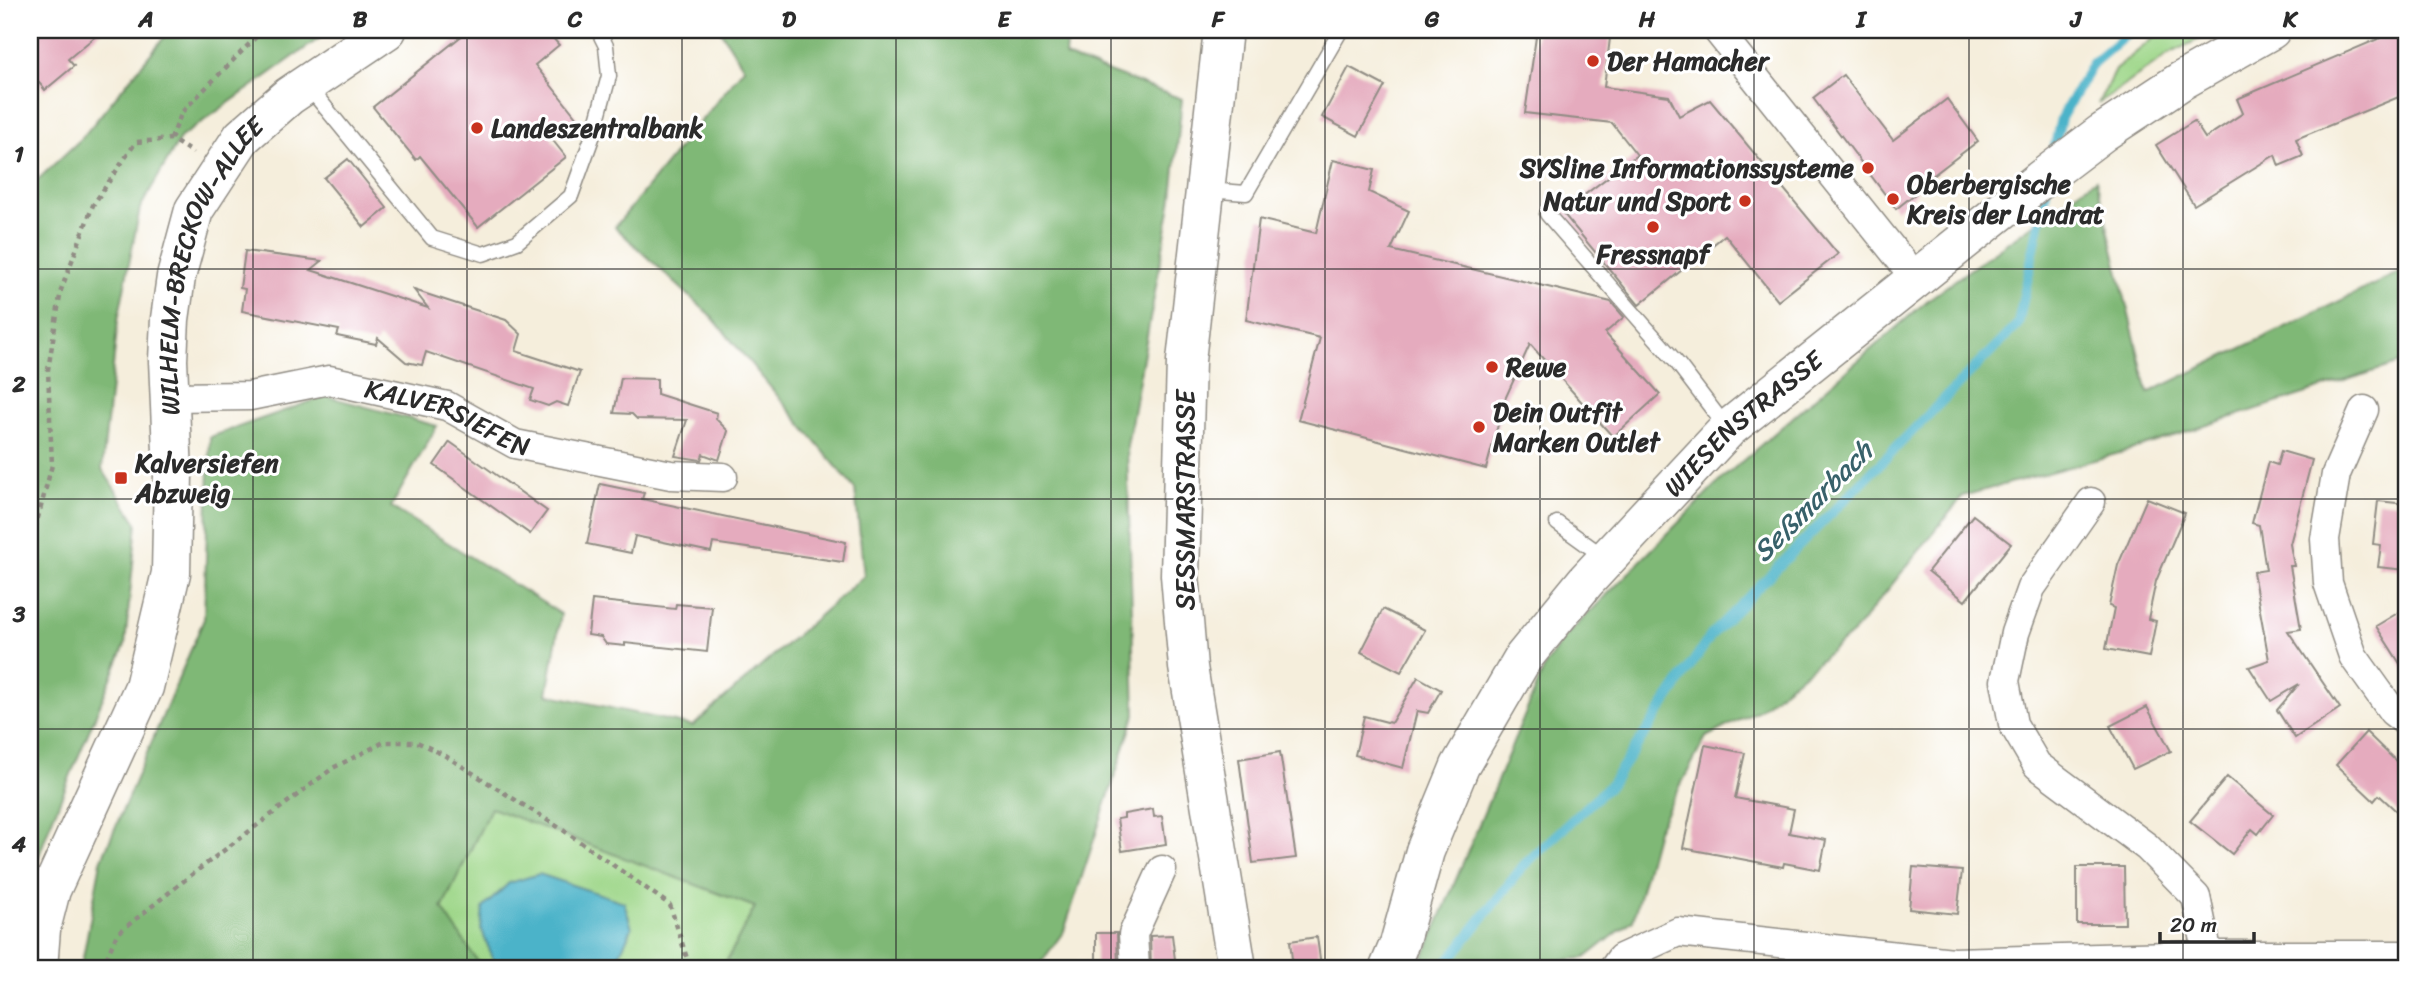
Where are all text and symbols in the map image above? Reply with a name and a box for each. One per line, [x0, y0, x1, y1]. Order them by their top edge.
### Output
text: A [137, 0, 154, 40]
text: B [353, 0, 368, 40]
text: C [567, 0, 583, 40]
text: D [782, 0, 797, 40]
text: E [998, 0, 1013, 40]
text: F [1211, 0, 1226, 40]
text: G [1424, 0, 1440, 40]
text: H [1638, 0, 1656, 40]
text: I [1855, 0, 1867, 40]
text: J [2069, 0, 2083, 40]
text: K [2282, 0, 2299, 40]
place label: Der Hamacher [1607, 38, 1771, 84]
marker: Der Hamacher [1585, 53, 1601, 69]
street label: WILHELM-BRECKOW-ALLEE [145, 103, 276, 416]
place label: Landeszentralbank [491, 105, 703, 151]
marker: Landeszentralbank [469, 120, 485, 136]
text: 1 [14, 134, 24, 175]
place label: SYSline Informationssysteme [1519, 145, 1855, 191]
marker: SYSline Informationssysteme [1860, 160, 1876, 176]
place label: Oberbergische Kreis der Landrat [1906, 161, 2105, 237]
place label: Natur und Sport [1542, 178, 1732, 224]
marker: Oberbergische Kreis der Landrat [1885, 191, 1901, 207]
marker: Natur und Sport [1737, 193, 1753, 209]
marker: Fressnapf [1645, 219, 1661, 235]
place label: Fressnapf [1596, 231, 1712, 277]
street label: WIESENSTRASSE [1652, 337, 1835, 508]
place label: Rewe [1505, 344, 1567, 390]
marker: Rewe [1484, 359, 1500, 375]
text: 2 [11, 364, 26, 405]
street label: KALVERSIEFEN [361, 366, 534, 469]
street label: SESSMARSTRASSE [1162, 388, 1208, 610]
place label: Dein Outfit Marken Outlet [1492, 389, 1661, 465]
marker: Dein Outfit Marken Outlet [1471, 419, 1487, 435]
water label: Seßmarbach [1740, 427, 1886, 574]
place label: Kalversiefen Abzweig [134, 440, 280, 516]
marker: Kalversiefen Abzweig [113, 470, 129, 486]
text: 3 [12, 594, 26, 635]
text: 4 [11, 824, 27, 865]
scale bar [2160, 900, 2254, 944]
text: 20 m [2170, 906, 2217, 944]

